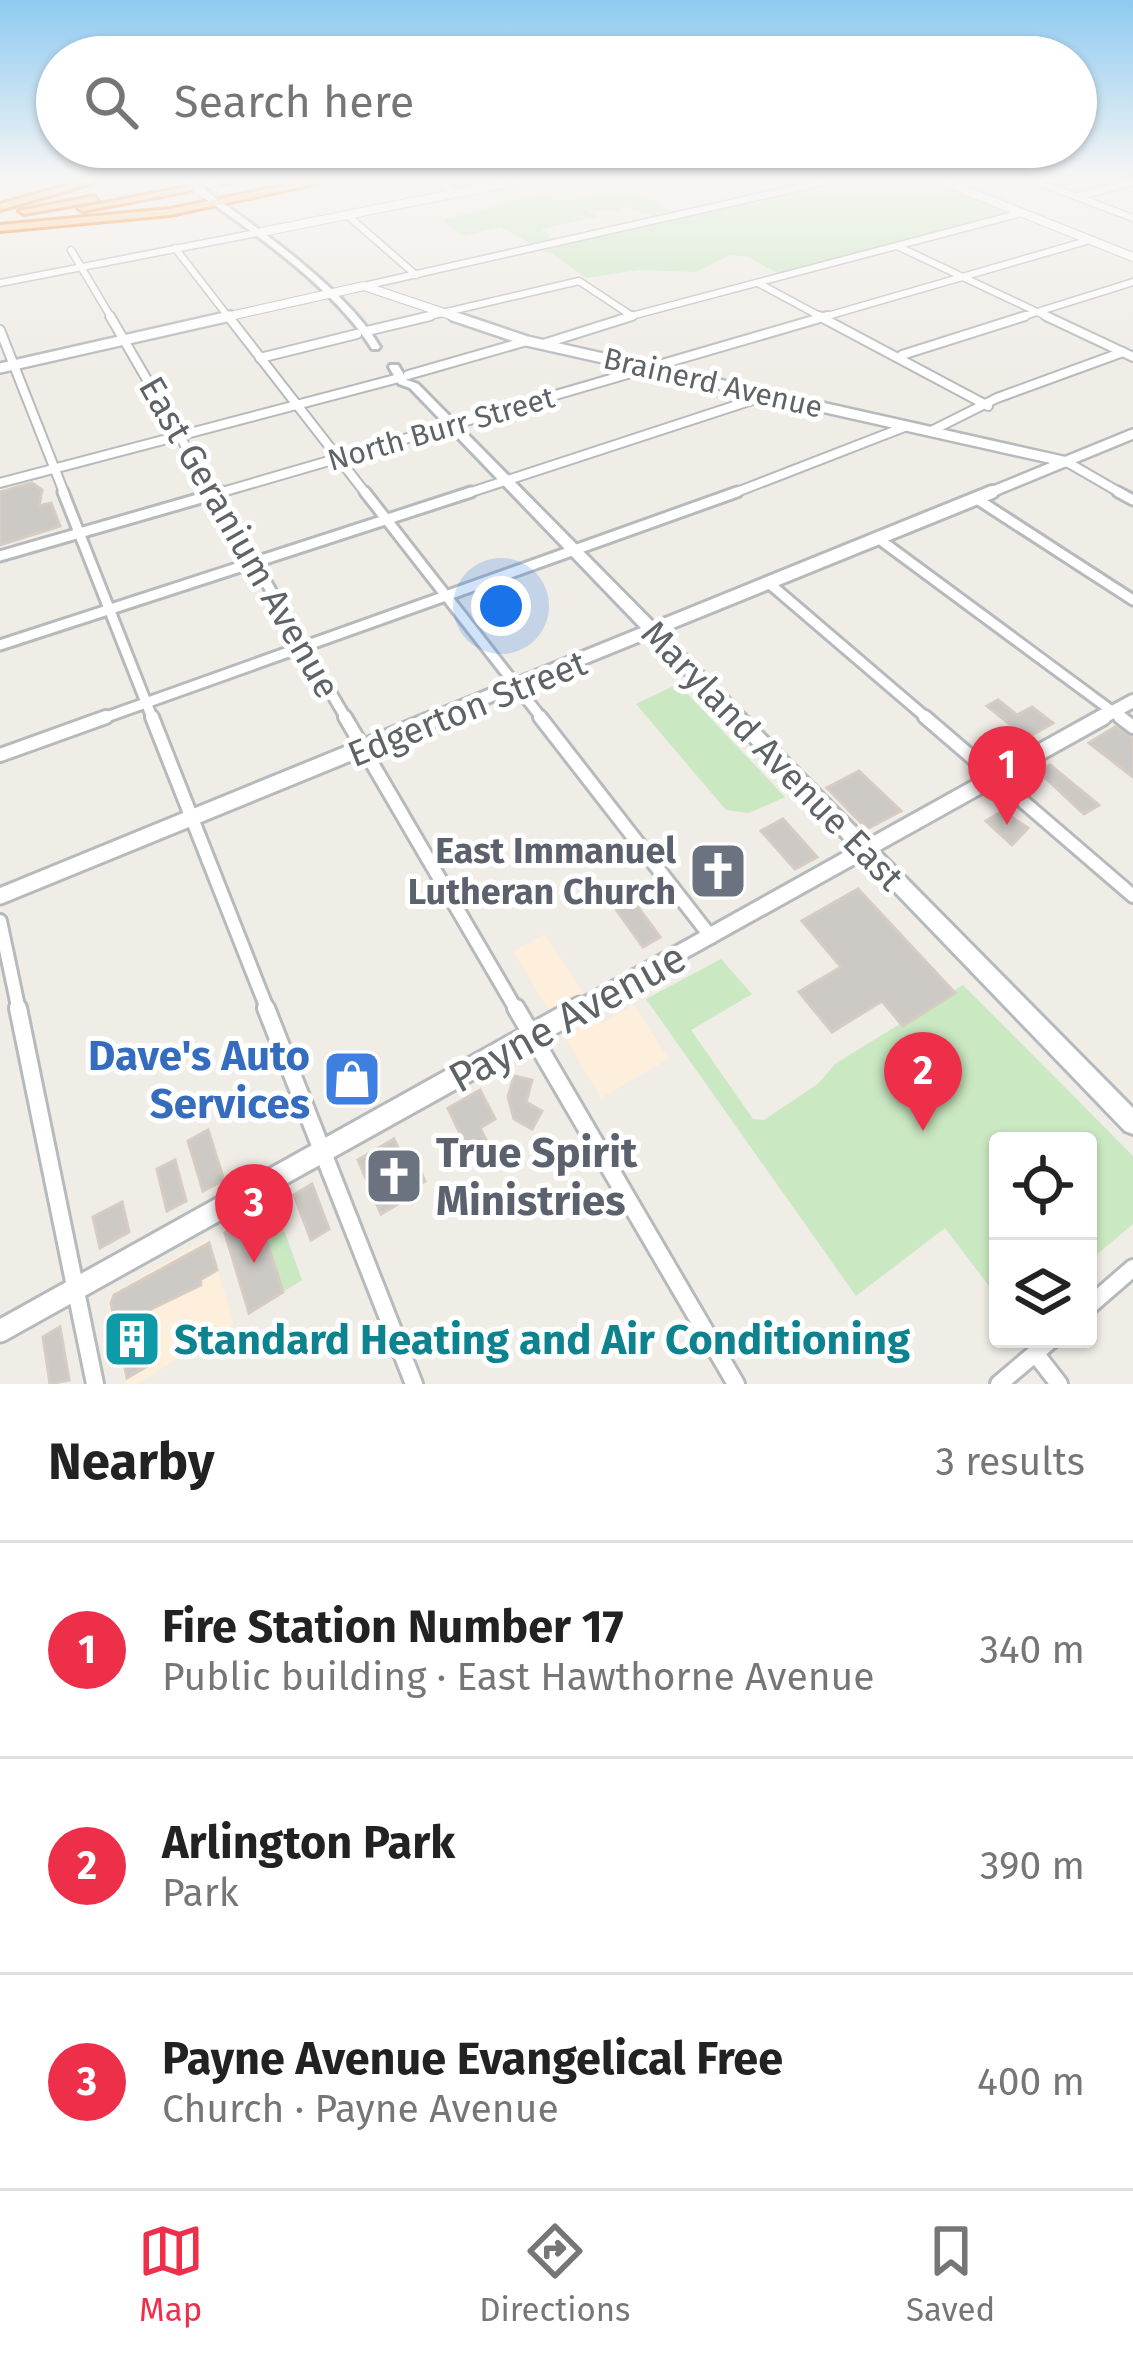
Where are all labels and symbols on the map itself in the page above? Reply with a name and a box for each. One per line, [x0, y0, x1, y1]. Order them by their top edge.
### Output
street label: Brainerd Avenue [600, 340, 826, 426]
street label: East Geranium Avenue [129, 369, 349, 706]
street label: North Burr Street [323, 379, 559, 479]
your location [471, 576, 531, 636]
street label: Maryland Avenue East [632, 612, 913, 900]
street label: Edgerton Street [342, 641, 593, 777]
pin: 1 [968, 726, 1046, 825]
place label: East Immanuel Lutheran Church [408, 829, 676, 914]
church icon: East Immanuel Lutheran Church [687, 840, 749, 902]
street label: Payne Avenue [440, 932, 695, 1103]
place label: Dave's Auto Services [88, 1031, 310, 1129]
pin: 2 [884, 1032, 962, 1131]
shop icon: Dave's Auto Services [321, 1048, 383, 1110]
place label: True Spirit Ministries [436, 1128, 638, 1226]
church icon: True Spirit Ministries [363, 1145, 425, 1207]
pin: 3 [215, 1164, 293, 1263]
building icon: Standard Heating and Air Conditioning [101, 1308, 163, 1370]
place label: Standard Heating and Air Conditioning [174, 1315, 911, 1365]

